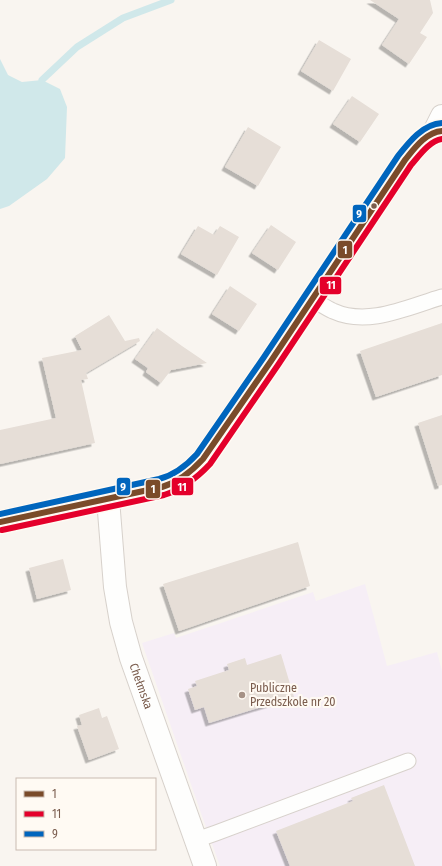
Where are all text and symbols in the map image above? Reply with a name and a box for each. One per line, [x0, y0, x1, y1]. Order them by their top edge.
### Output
unlabelled marker [369, 201, 379, 211]
line badge: 9 [352, 204, 367, 223]
text: 9 [356, 208, 362, 221]
line badge: 1 [337, 240, 353, 259]
text: 1 [343, 244, 347, 257]
line badge: 11 [319, 276, 342, 295]
text: 11 [326, 279, 336, 292]
line badge: 9 [116, 477, 131, 496]
line badge: 11 [171, 477, 194, 496]
line badge: 1 [145, 479, 161, 499]
text: 9 [120, 481, 126, 494]
text: 11 [177, 481, 187, 494]
text: 1 [151, 483, 155, 496]
street label: Chełmska [126, 661, 156, 711]
place label: Publiczne Przedszkole nr 20 [250, 681, 336, 709]
marker: Publiczne Przedszkole nr 20 [237, 690, 247, 700]
legend [16, 778, 156, 850]
text: 1 [52, 787, 57, 801]
text: 11 [52, 807, 61, 821]
text: 9 [52, 827, 58, 841]

